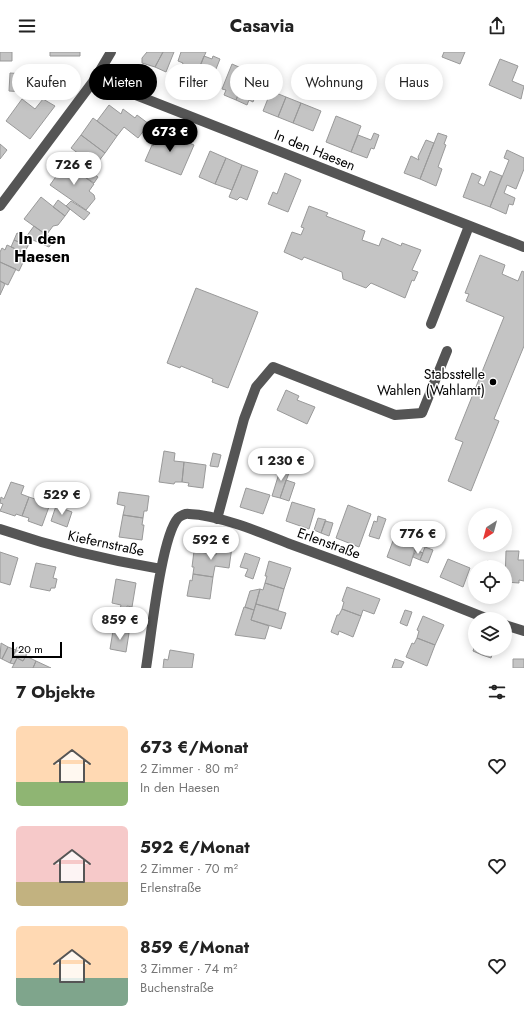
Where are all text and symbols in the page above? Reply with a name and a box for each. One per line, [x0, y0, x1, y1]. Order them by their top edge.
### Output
text: Casavia [230, 13, 294, 39]
icon: menu [16, 15, 38, 37]
icon: share [486, 15, 508, 37]
chip: Kaufen [12, 64, 81, 100]
chip: Mieten [89, 64, 157, 100]
chip: Filter [165, 64, 222, 100]
chip: Neu [230, 64, 283, 100]
chip: Wohnung [291, 64, 377, 100]
chip: Haus [385, 64, 443, 100]
pin: 673 € [142, 119, 198, 153]
text: 673 € [151, 122, 189, 141]
street label: In den Haesen [271, 125, 359, 175]
pin: 726 € [46, 152, 102, 186]
text: 726 € [55, 155, 93, 174]
district label: In den Haesen [14, 227, 70, 268]
place label: Stabsstelle Wahlen (Wahlamt) [377, 364, 485, 400]
marker: Stabsstelle Wahlen (Wahlamt) [488, 377, 498, 387]
pin: 1 230 € [244, 448, 318, 482]
text: 1 230 € [257, 451, 305, 470]
pin: 529 € [34, 482, 90, 516]
text: 529 € [43, 485, 81, 504]
north arrow [468, 508, 512, 552]
map controls [468, 508, 512, 656]
pin: 776 € [390, 521, 446, 555]
street label: Erlenstraße [295, 522, 363, 564]
text: 776 € [400, 524, 436, 543]
street label: Kiefernstraße [66, 525, 146, 561]
pin: 592 € [183, 527, 239, 561]
text: 592 € [192, 530, 230, 549]
button: locate [468, 560, 512, 604]
pin: 859 € [92, 607, 148, 641]
text: 859 € [101, 610, 139, 629]
button: layers [468, 612, 512, 656]
scale bar [12, 640, 62, 659]
text: 20 m [18, 641, 43, 657]
text: 7 Objekte [16, 680, 95, 704]
icon: filters [486, 681, 508, 703]
text: 673 €/Monat [140, 735, 248, 759]
icon: home [48, 742, 96, 790]
icon: heart [486, 755, 508, 777]
text: 2 Zimmer · 80 m² [140, 759, 238, 778]
text: In den Haesen [140, 778, 220, 797]
text: 592 €/Monat [140, 835, 250, 859]
icon: home [48, 842, 96, 890]
icon: heart [486, 855, 508, 877]
text: 2 Zimmer · 70 m² [140, 859, 238, 878]
text: Erlenstraße [140, 878, 201, 897]
text: 859 €/Monat [140, 935, 249, 959]
icon: home [48, 942, 96, 990]
icon: heart [486, 955, 508, 977]
text: 3 Zimmer · 74 m² [140, 959, 238, 978]
text: Buchenstraße [140, 978, 214, 997]

